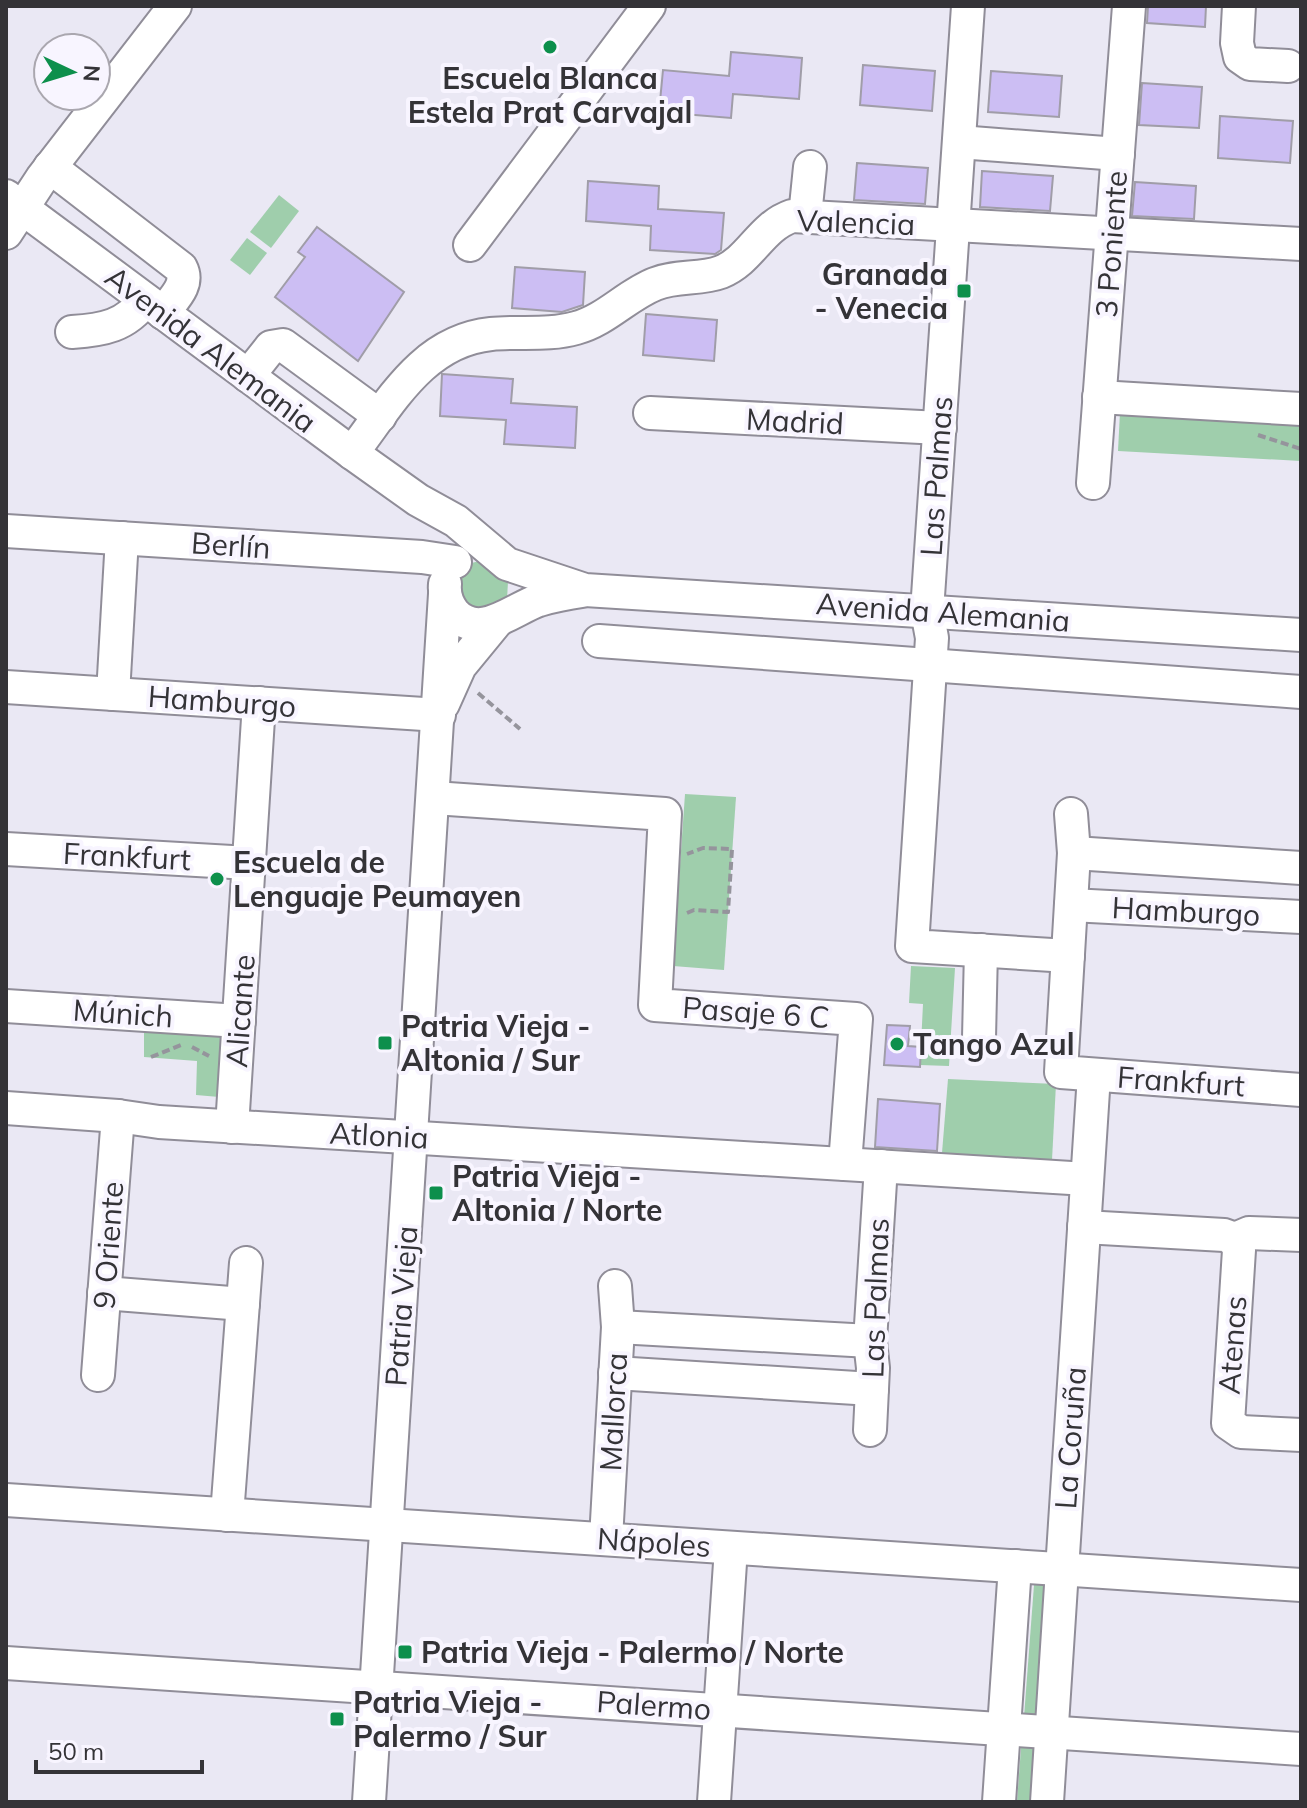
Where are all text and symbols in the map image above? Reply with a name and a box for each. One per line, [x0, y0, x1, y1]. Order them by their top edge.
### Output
north arrow [32, 32, 112, 112]
marker: Escuela Blanca Estela Prat Carvajal [541, 38, 559, 56]
place label: Escuela Blanca Estela Prat Carvajal [408, 59, 692, 131]
text: N [77, 64, 106, 83]
street label: 3 Poniente [1087, 169, 1135, 319]
street label: Valencia [796, 201, 916, 243]
place label: Granada - Venecia [814, 255, 948, 327]
street label: Avenida Alemania [98, 257, 324, 441]
marker: Granada - Venecia [955, 282, 973, 300]
street label: Las Palmas [911, 395, 961, 557]
street label: Madrid [745, 399, 845, 443]
street label: Berlín [190, 523, 272, 567]
street label: Avenida Alemania [815, 584, 1071, 640]
street label: Hamburgo [147, 677, 297, 725]
street label: Frankfurt [62, 834, 192, 878]
place label: Escuela de Lenguaje Peumayen [233, 843, 521, 915]
marker: Escuela de Lenguaje Peumayen [208, 870, 226, 888]
street label: Hamburgo [1111, 888, 1261, 934]
street label: Alicante [217, 953, 263, 1069]
street label: Pasaje 6 C [681, 988, 831, 1036]
street label: Múnich [72, 991, 174, 1035]
place label: Patria Vieja - Altonia / Sur [401, 1007, 590, 1079]
place label: Tango Azul [913, 1025, 1075, 1063]
marker: Patria Vieja - Altonia / Sur [376, 1034, 394, 1052]
marker: Tango Azul [888, 1035, 906, 1053]
street label: Frankfurt [1116, 1058, 1246, 1104]
street label: Atlonia [328, 1113, 430, 1157]
place label: Patria Vieja - Altonia / Norte [452, 1157, 662, 1229]
street label: 9 Oriente [85, 1180, 131, 1310]
marker: Patria Vieja - Altonia / Norte [427, 1184, 445, 1202]
street label: Las Palmas [853, 1217, 897, 1379]
street label: Patria Vieja [376, 1225, 426, 1387]
street label: Atenas [1210, 1294, 1254, 1396]
street label: Mallorca [591, 1352, 635, 1472]
street label: La Coruña [1046, 1366, 1094, 1510]
street label: Nápoles [596, 1519, 712, 1565]
place label: Patria Vieja - Palermo / Norte [421, 1633, 844, 1671]
marker: Patria Vieja - Palermo / Norte [396, 1643, 414, 1661]
street label: Palermo [595, 1682, 713, 1728]
place label: Patria Vieja - Palermo / Sur [353, 1683, 547, 1755]
marker: Patria Vieja - Palermo / Sur [328, 1710, 346, 1728]
scale bar [36, 1724, 202, 1774]
text: 50 m [48, 1736, 104, 1766]

